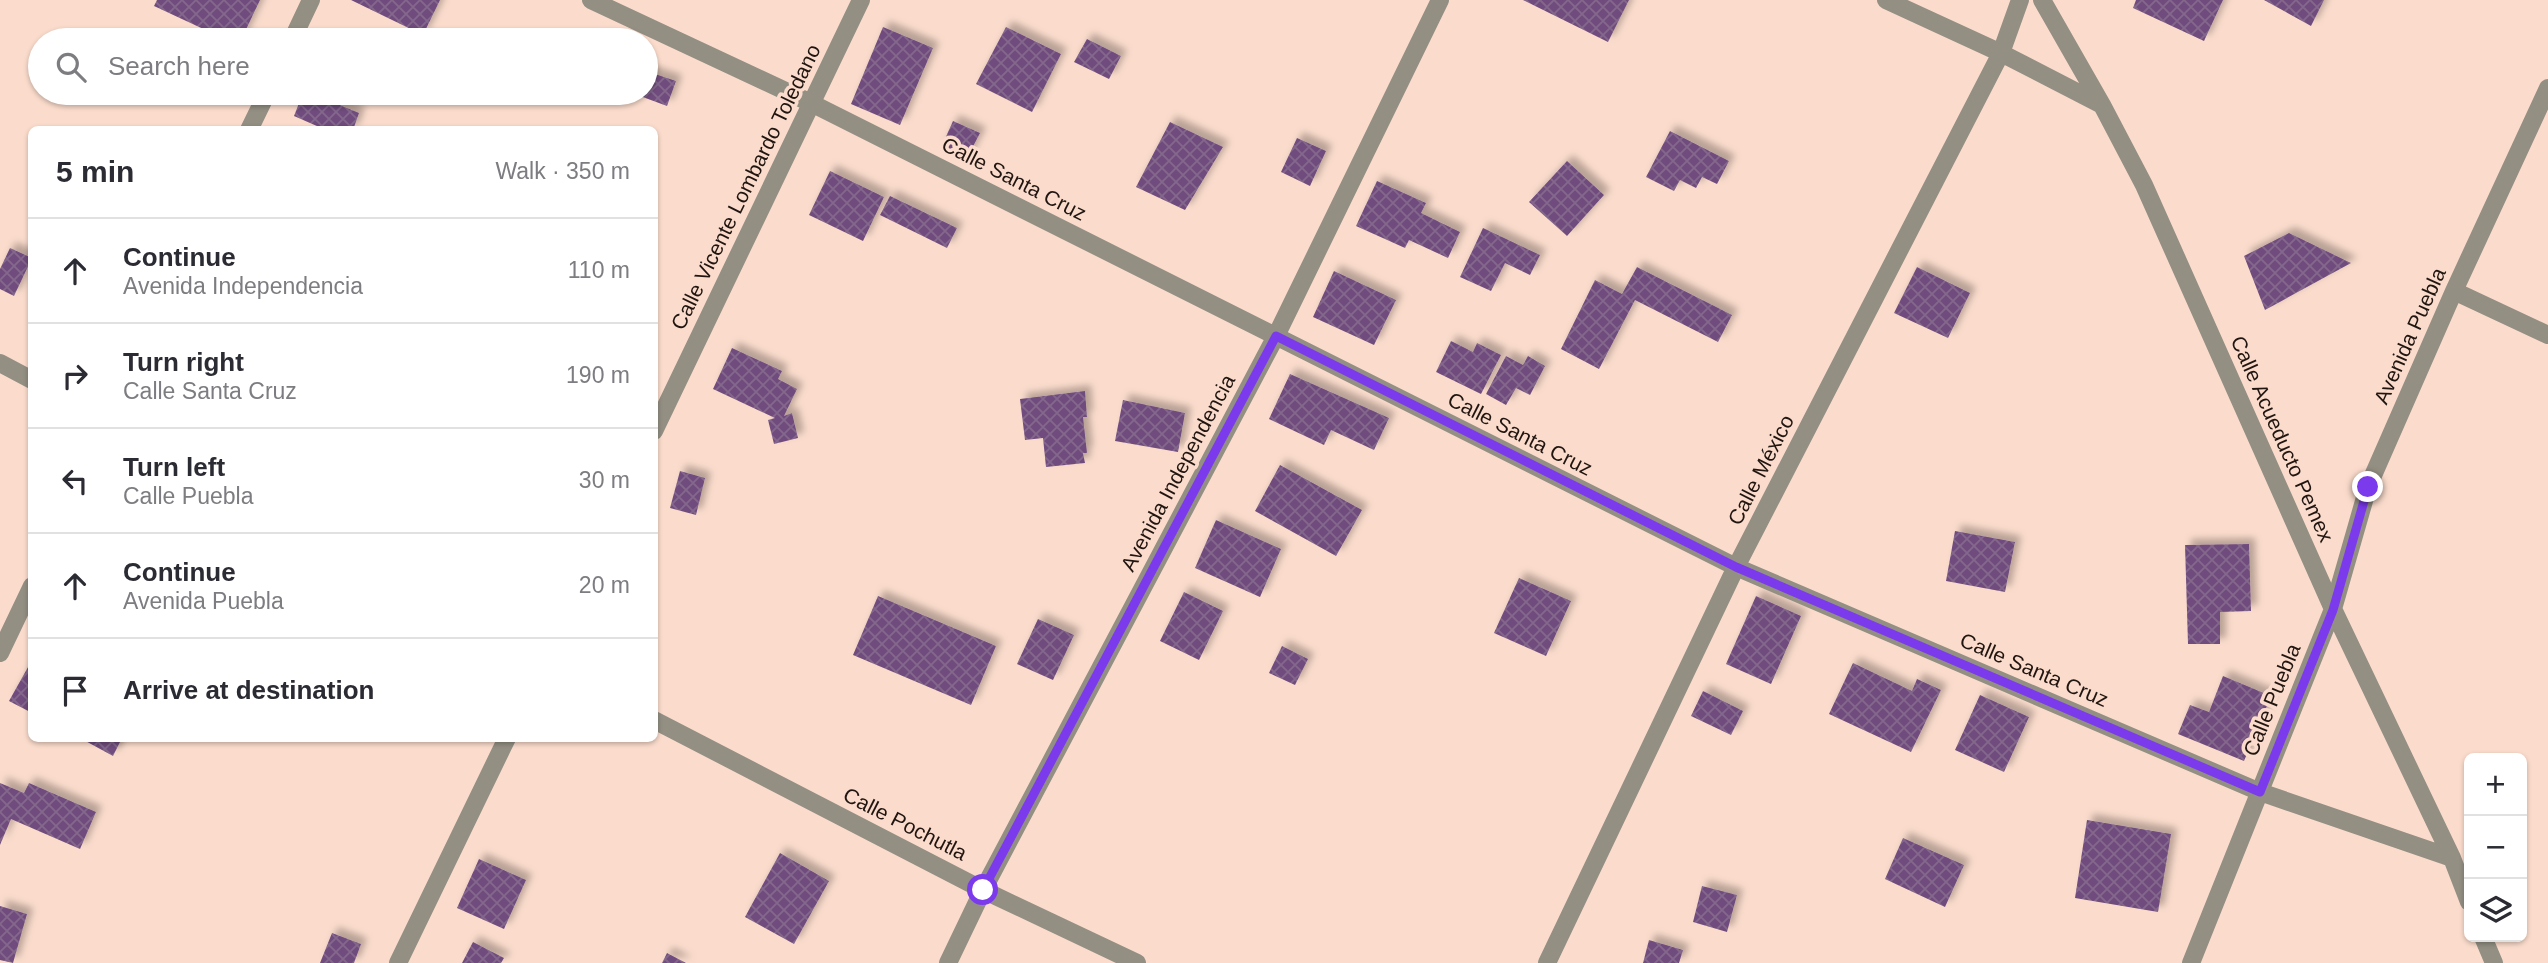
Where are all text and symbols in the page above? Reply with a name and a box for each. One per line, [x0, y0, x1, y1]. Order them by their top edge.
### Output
search box [28, 28, 658, 105]
street label: Calle Vicente Lombardo Toledano [666, 40, 825, 333]
icon: search [52, 48, 90, 86]
text: Search here [108, 51, 250, 81]
street label: Calle Santa Cruz [938, 132, 1090, 225]
text: 5 min [56, 155, 134, 188]
text: Walk · 350 m [495, 158, 630, 184]
text: Continue [123, 242, 236, 272]
icon: ahead [56, 252, 94, 290]
text: 110 m [568, 257, 630, 283]
street label: Avenida Puebla [2369, 264, 2450, 407]
text: Avenida Independencia [123, 273, 363, 299]
street label: Calle Acueducto Pemex [2227, 332, 2339, 546]
text: Turn right [123, 347, 244, 377]
icon: right [56, 357, 94, 395]
text: 190 m [566, 362, 630, 388]
street label: Avenida Independencia [1116, 370, 1239, 575]
text: Calle Santa Cruz [123, 378, 297, 404]
street label: Calle Santa Cruz [1444, 387, 1596, 480]
street label: Calle México [1723, 411, 1798, 529]
text: Turn left [123, 452, 225, 482]
icon: left [56, 462, 94, 500]
text: 30 m [579, 467, 630, 493]
route end [2352, 471, 2383, 502]
text: Calle Puebla [123, 483, 253, 509]
text: Continue [123, 557, 236, 587]
icon: ahead [56, 567, 94, 605]
text: 20 m [579, 572, 630, 598]
text: Avenida Puebla [123, 588, 284, 614]
street label: Calle Santa Cruz [1957, 628, 2112, 711]
street label: Calle Puebla [2239, 640, 2305, 759]
icon: arrive [56, 672, 94, 710]
text: Arrive at destination [123, 675, 374, 705]
map controls [2464, 753, 2527, 942]
button: + [2464, 753, 2527, 816]
street label: Calle Pochutla [840, 783, 971, 865]
button: − [2464, 816, 2527, 879]
route start [967, 874, 998, 905]
button: layers [2464, 879, 2527, 942]

